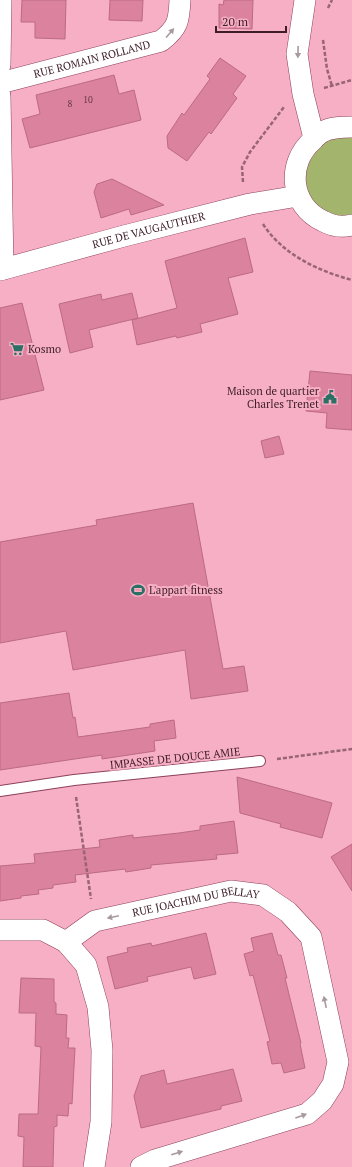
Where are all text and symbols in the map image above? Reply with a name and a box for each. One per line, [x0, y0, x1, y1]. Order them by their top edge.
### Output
scale bar [216, 8, 286, 34]
text: 20 m [222, 14, 249, 29]
one-way arrow [166, 27, 175, 38]
street label: RUE ROMAIN ROLLAND [32, 37, 152, 81]
one-way arrow [295, 46, 301, 59]
house number: 10 [83, 94, 93, 106]
house number: 8 [68, 98, 73, 110]
street label: RUE DE VAUGAUTHIER [91, 209, 207, 251]
supermarket icon: Kosmo [9, 341, 25, 357]
place label: Kosmo [28, 342, 61, 356]
place label: Maison de quartier Charles Trenet [227, 384, 320, 411]
public building icon: Maison de quartier Charles Trenet [322, 389, 338, 405]
sports icon: L'appart fitness [130, 582, 146, 598]
place label: L'appart fitness [149, 583, 223, 597]
street label: IMPASSE DE DOUCE AMIE [109, 744, 241, 772]
street label: RUE JOACHIM DU BELLAY [131, 883, 261, 920]
one-way arrow [107, 915, 119, 921]
one-way arrow [322, 996, 328, 1008]
one-way arrow [296, 1112, 308, 1118]
one-way arrow [171, 1150, 183, 1156]

